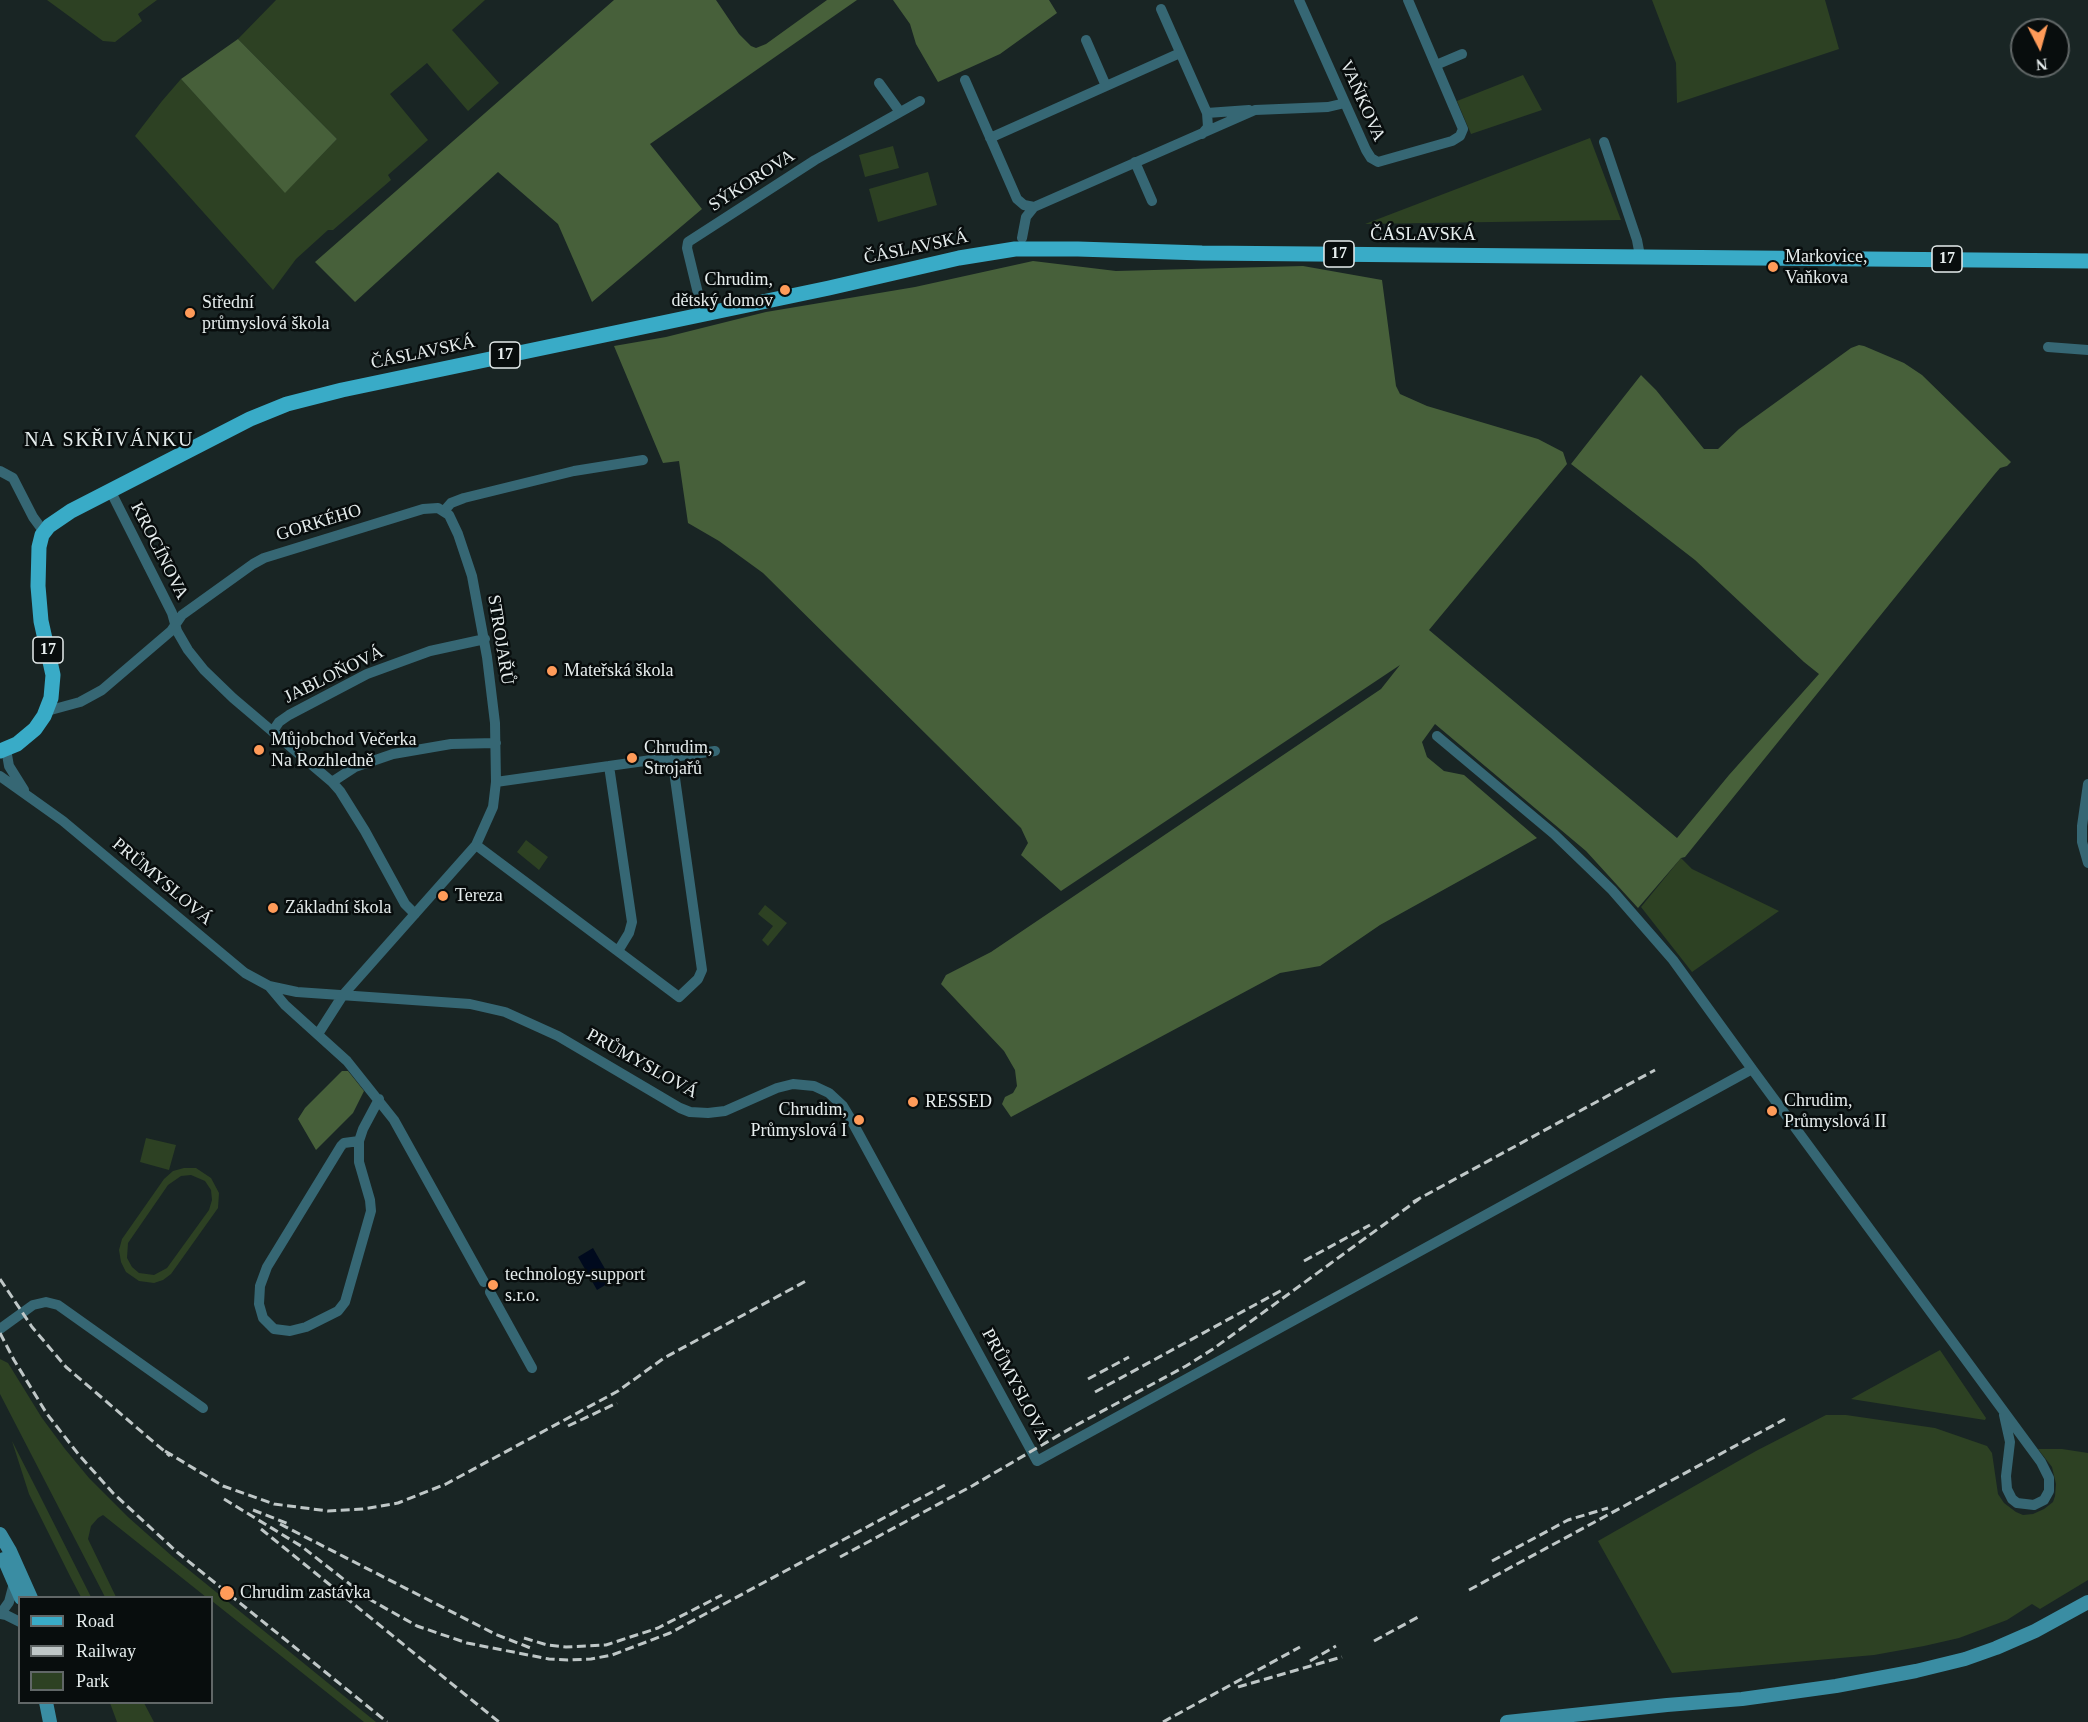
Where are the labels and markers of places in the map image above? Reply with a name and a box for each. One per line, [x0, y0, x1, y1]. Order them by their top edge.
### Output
place label: Markovice, Vaňkova [1785, 246, 1867, 288]
marker: Markovice, Vaňkova [1766, 260, 1780, 274]
place label: Chrudim, dětský domov [672, 269, 773, 312]
marker: Chrudim, dětský domov [778, 283, 792, 297]
place label: Střední průmyslová škola [202, 292, 329, 334]
marker: Střední průmyslová škola [183, 306, 197, 320]
place label: Mateřská škola [564, 660, 673, 682]
marker: Mateřská škola [545, 664, 559, 678]
place label: Můjobchod Večerka Na Rozhledně [271, 729, 416, 771]
place label: Chrudim, Strojařů [644, 737, 713, 780]
marker: Můjobchod Večerka Na Rozhledně [252, 743, 266, 757]
marker: Chrudim, Strojařů [625, 751, 639, 765]
place label: Tereza [455, 885, 503, 907]
marker: Tereza [436, 889, 450, 903]
place label: Základní škola [285, 897, 391, 919]
marker: Základní škola [266, 901, 280, 915]
place label: Chrudim, Průmyslová II [1784, 1090, 1886, 1132]
place label: RESSED [925, 1091, 992, 1113]
marker: RESSED [906, 1095, 920, 1109]
place label: Chrudim, Průmyslová I [751, 1099, 847, 1142]
marker: Chrudim, Průmyslová II [1765, 1104, 1779, 1118]
marker: Chrudim, Průmyslová I [852, 1113, 866, 1127]
place label: technology-support s.r.o. [505, 1264, 645, 1306]
marker: technology-support s.r.o. [486, 1278, 500, 1292]
place label: Chrudim zastávka [240, 1582, 370, 1604]
marker: Chrudim zastávka [218, 1584, 236, 1602]

